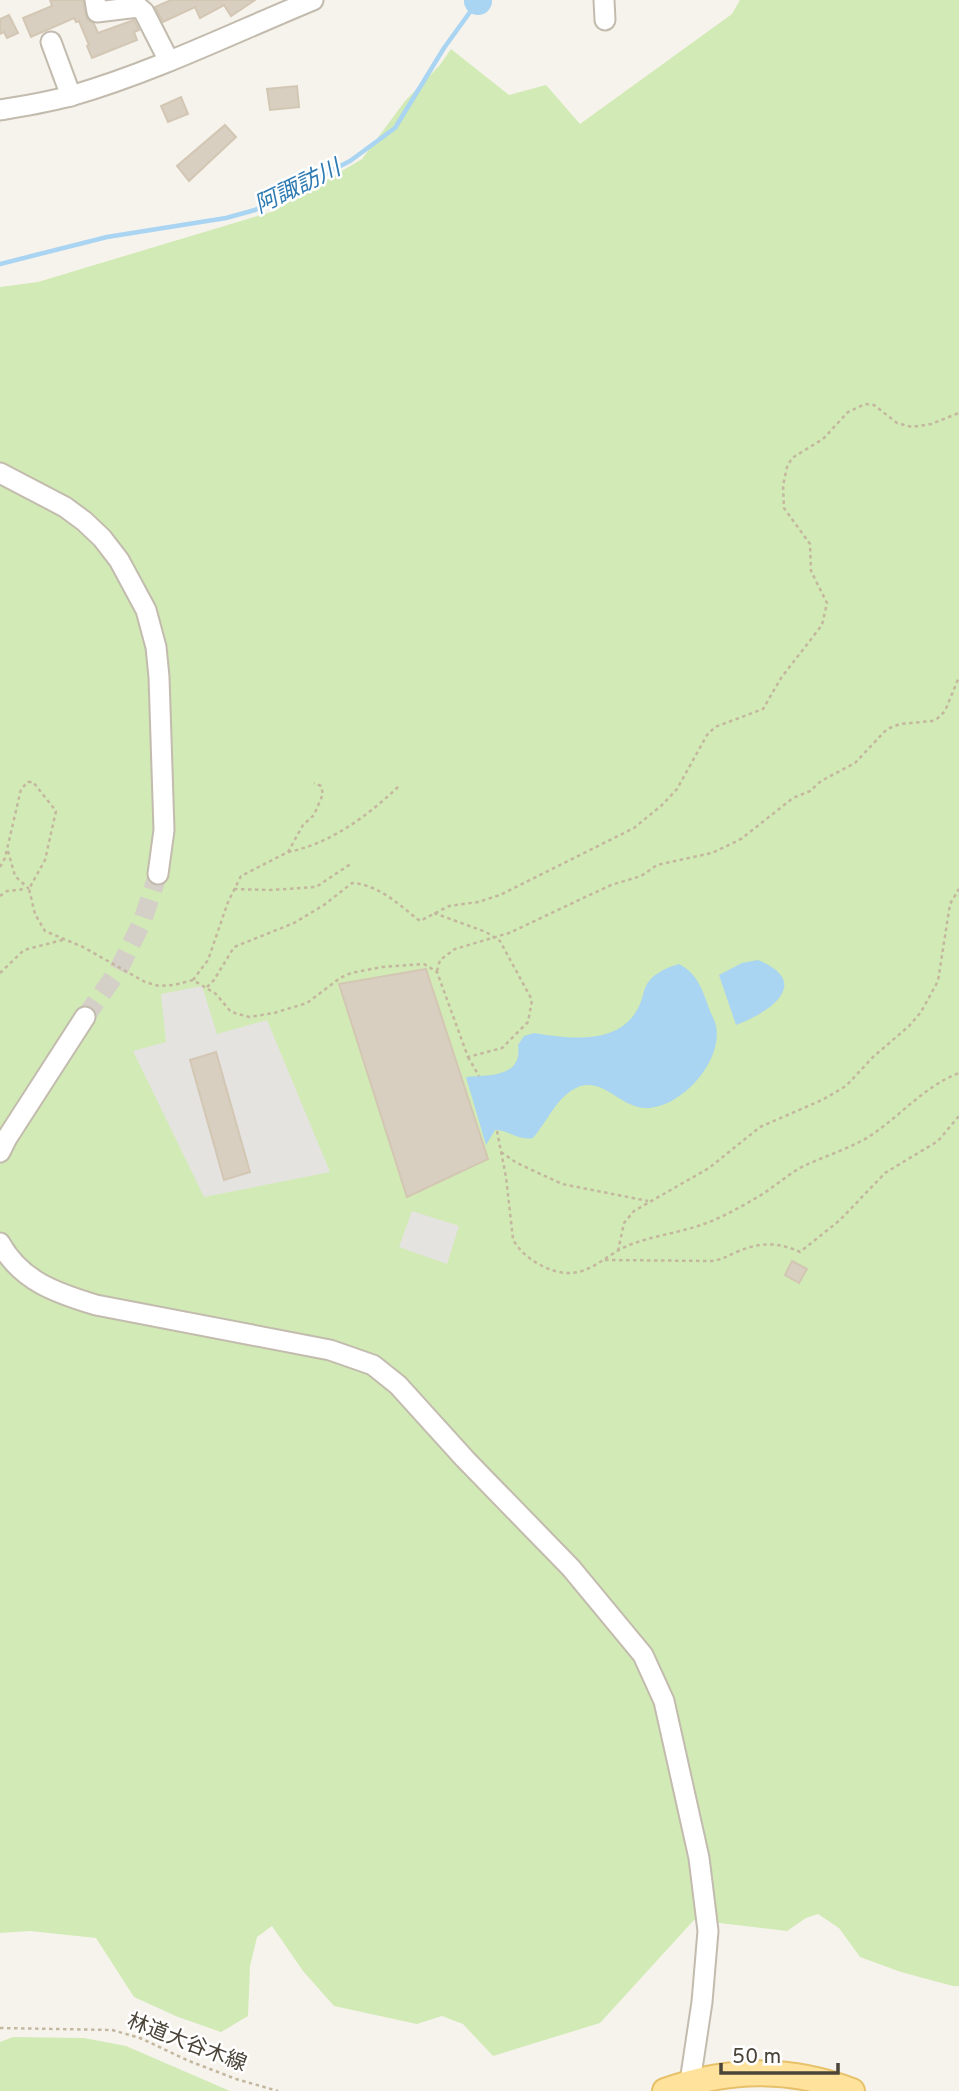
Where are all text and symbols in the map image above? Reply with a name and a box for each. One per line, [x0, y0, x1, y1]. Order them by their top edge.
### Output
water label: 阿諏訪川 [250, 154, 348, 221]
street label: 林道大谷木線 [123, 2008, 250, 2079]
scale bar [721, 2032, 838, 2076]
text: 50 m [732, 2044, 781, 2071]

